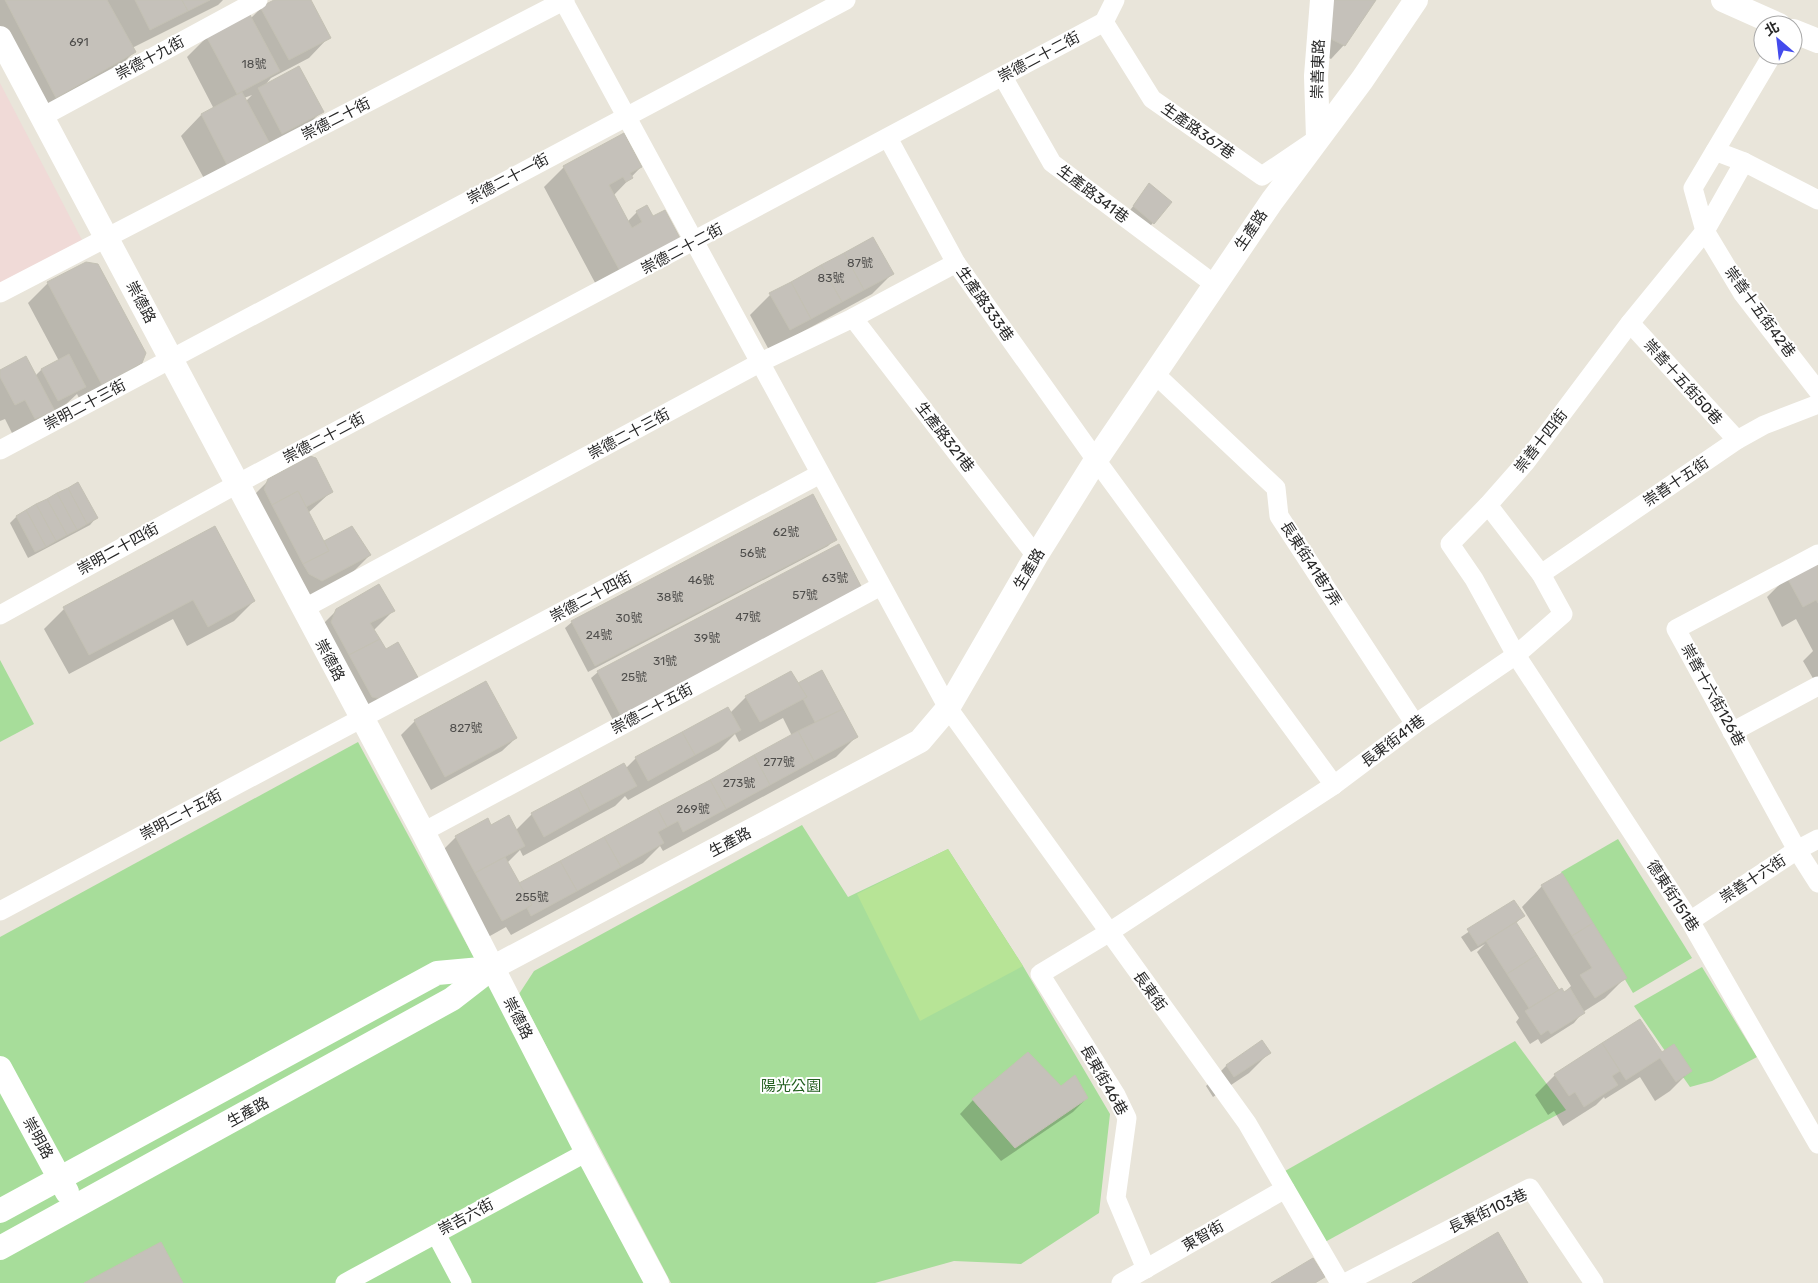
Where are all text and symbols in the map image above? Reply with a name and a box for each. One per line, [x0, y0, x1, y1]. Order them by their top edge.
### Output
north arrow [1753, 15, 1803, 65]
text: 北 [1762, 18, 1782, 40]
street label: 崇德二十二街 [995, 28, 1083, 86]
street label: 崇德十九街 [113, 32, 187, 84]
house number: 691 [69, 35, 89, 49]
street label: 崇善東路 [1308, 39, 1328, 99]
house number: 18號 [242, 57, 266, 71]
street label: 崇德二十街 [298, 94, 374, 144]
street label: 生產路367巷 [1158, 99, 1238, 163]
street label: 崇德二十一街 [464, 150, 552, 208]
street label: 生產路341巷 [1054, 161, 1132, 227]
street label: 生產路 [1231, 206, 1271, 254]
street label: 崇德二十二街 [638, 220, 726, 278]
house number: 87號 [847, 256, 873, 270]
street label: 生產路333巷 [953, 263, 1017, 345]
street label: 崇善十五街42巷 [1721, 263, 1799, 361]
house number: 83號 [818, 271, 844, 285]
street label: 崇德路 [122, 278, 160, 326]
street label: 崇善十五街50巷 [1640, 336, 1726, 428]
street label: 崇明二十三街 [41, 376, 129, 434]
street label: 生產路321巷 [912, 398, 978, 476]
street label: 崇德二十三街 [585, 405, 673, 463]
street label: 崇善十四街 [1511, 406, 1571, 476]
street label: 崇德二十二街 [280, 409, 368, 467]
street label: 崇善十五街 [1640, 454, 1712, 510]
street label: 長東街41巷7弄 [1277, 518, 1345, 610]
street label: 崇明二十四街 [74, 519, 162, 579]
house number: 62號 [773, 525, 799, 539]
street label: 生產路 [1010, 545, 1048, 593]
house number: 56號 [740, 546, 766, 560]
street label: 崇德二十四街 [547, 568, 635, 626]
house number: 63號 [822, 571, 848, 585]
house number: 46號 [688, 573, 714, 587]
house number: 57號 [792, 588, 818, 602]
house number: 38號 [657, 590, 683, 604]
house number: 47號 [735, 610, 761, 624]
house number: 30號 [616, 611, 642, 625]
house number: 24號 [586, 628, 612, 642]
house number: 39號 [694, 631, 720, 645]
street label: 崇德路 [311, 636, 349, 684]
street label: 崇善十六街126巷 [1677, 641, 1749, 749]
house number: 31號 [653, 654, 677, 668]
house number: 25號 [621, 670, 647, 684]
street label: 崇德二十五街 [608, 680, 696, 738]
street label: 長東街41巷 [1357, 711, 1429, 771]
house number: 827號 [450, 721, 482, 735]
house number: 277號 [763, 755, 795, 769]
house number: 273號 [723, 776, 755, 790]
street label: 崇明二十五街 [137, 786, 225, 844]
house number: 269號 [676, 802, 710, 816]
street label: 生產路 [706, 823, 754, 861]
street label: 崇善十六街 [1717, 851, 1789, 907]
street label: 德東街151巷 [1643, 857, 1703, 935]
house number: 255號 [515, 890, 549, 904]
street label: 長東街 [1129, 968, 1171, 1014]
street label: 崇德路 [500, 994, 536, 1042]
street label: 長東街46巷 [1077, 1042, 1131, 1118]
park label: 陽光公園 [761, 1077, 821, 1095]
street label: 生產路 [224, 1093, 272, 1131]
street label: 崇明路 [19, 1114, 57, 1162]
street label: 長東街103巷 [1446, 1185, 1530, 1237]
street label: 崇吉六街 [435, 1195, 497, 1239]
street label: 東智街 [1179, 1217, 1227, 1255]

